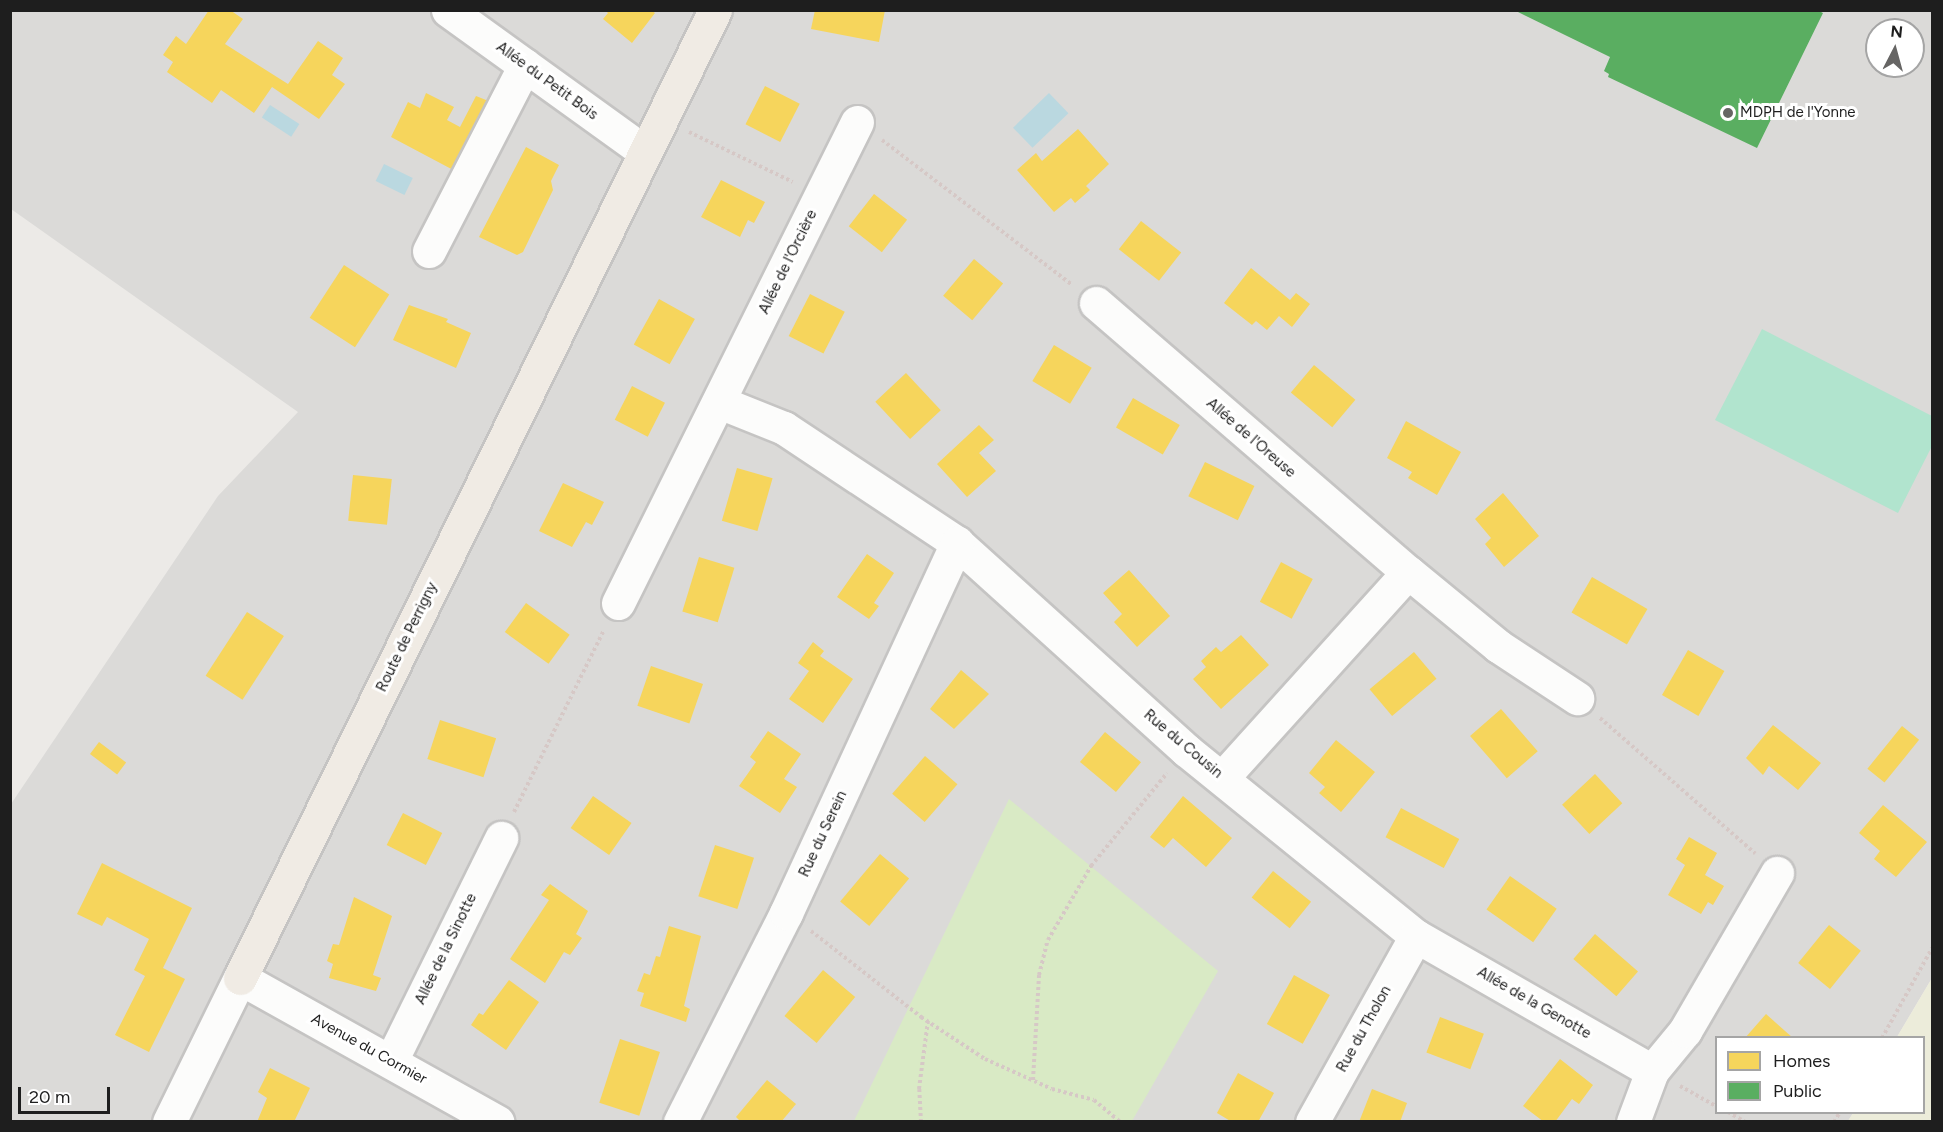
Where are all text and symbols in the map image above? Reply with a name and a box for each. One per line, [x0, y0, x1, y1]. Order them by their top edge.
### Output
north arrow [1865, 18, 1925, 78]
text: N [1890, 21, 1904, 42]
street label: Allée du Petit Bois [493, 38, 601, 124]
place label: MDPH de l'Yonne [1740, 104, 1855, 122]
marker: MDPH de l'Yonne [1721, 106, 1735, 120]
street label: Allée de l'Orcière [755, 207, 821, 317]
street label: Allée de l'Oreuse [1203, 394, 1299, 482]
street label: Route de Perrigny [373, 579, 441, 695]
street label: Rue du Cousin [1140, 706, 1226, 782]
street label: Rue du Serein [795, 788, 851, 880]
street label: Allée de la Sinotte [411, 890, 481, 1008]
street label: Allée de la Genotte [1474, 963, 1594, 1043]
street label: Rue du Tholon [1333, 983, 1395, 1075]
street label: Avenue du Cormier [308, 1010, 430, 1088]
legend [1715, 1036, 1925, 1114]
text: Homes [1773, 1050, 1831, 1072]
scale bar [21, 1075, 112, 1113]
text: Public [1773, 1080, 1822, 1102]
text: 20 m [29, 1086, 70, 1108]

